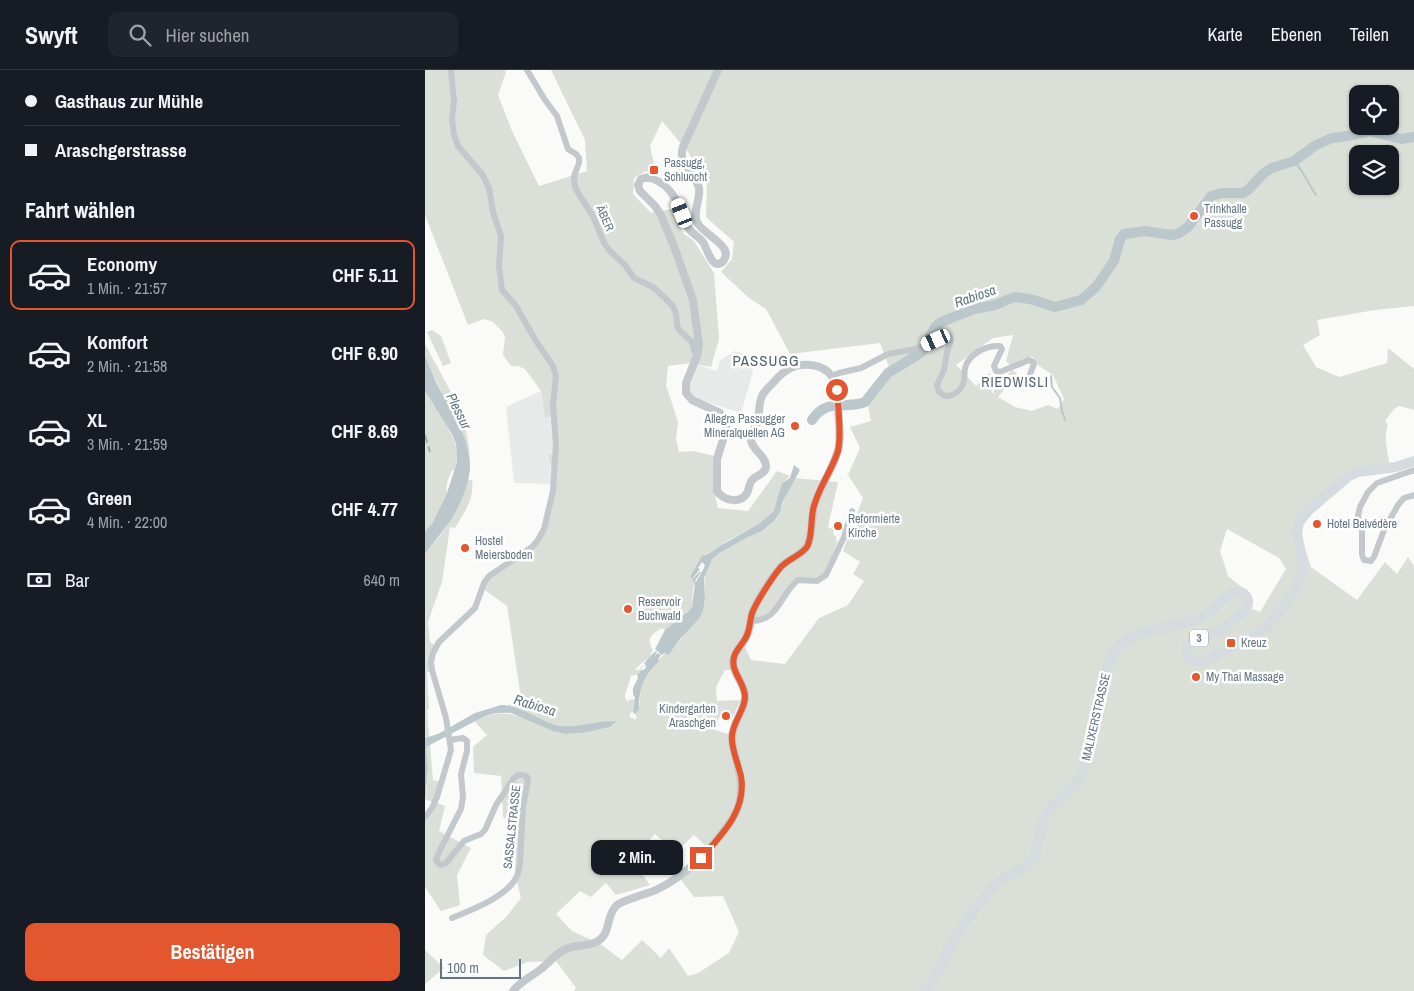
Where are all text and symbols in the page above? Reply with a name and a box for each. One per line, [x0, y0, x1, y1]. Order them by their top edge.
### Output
search box [108, 12, 458, 57]
text: Swyft [25, 19, 78, 51]
icon: search [126, 21, 154, 49]
text: Hier suchen [166, 22, 250, 48]
text: Karte [1207, 22, 1243, 47]
text: Ebenen [1271, 22, 1322, 47]
text: Teilen [1350, 22, 1389, 47]
map controls [1349, 85, 1399, 195]
button: locate [1349, 85, 1399, 135]
text: Gasthaus zur Mühle [55, 88, 203, 114]
text: Araschgerstrasse [55, 137, 187, 163]
button: layers [1349, 145, 1399, 195]
place label: Passugg, Schluocht [664, 155, 707, 185]
marker: Passugg, Schluocht [648, 164, 660, 176]
text: Fahrt wählen [25, 195, 135, 225]
car [669, 196, 694, 230]
place label: Trinkhalle Passugg [1204, 201, 1247, 231]
street label: ÄBER [592, 202, 618, 233]
marker: Trinkhalle Passugg [1188, 210, 1200, 222]
text: Economy [87, 251, 157, 277]
icon: car [27, 253, 72, 298]
text: CHF 5.11 [332, 262, 398, 288]
text: 1 Min. · 21:57 [87, 277, 167, 299]
water label: Rabiosa [952, 281, 998, 311]
car [919, 327, 952, 353]
text: Komfort [87, 329, 148, 355]
icon: car [27, 331, 72, 376]
text: CHF 6.90 [331, 340, 398, 366]
district label: PASSUGG [733, 350, 799, 371]
text: 2 Min. · 21:58 [87, 355, 167, 377]
district label: RIEDWISLI [981, 373, 1049, 391]
route start [826, 379, 848, 401]
water label: Plessur [443, 390, 476, 433]
text: XL [87, 407, 107, 433]
icon: car [27, 409, 72, 454]
place label: Allegra Passugger Mineralquellen AG [704, 411, 786, 441]
text: CHF 8.69 [331, 418, 398, 444]
marker: Allegra Passugger Mineralquellen AG [789, 420, 801, 432]
text: 3 Min. · 21:59 [87, 433, 167, 455]
text: Green [87, 485, 132, 511]
icon: car [27, 487, 72, 532]
text: CHF 4.77 [331, 496, 398, 522]
text: 4 Min. · 22:00 [87, 511, 167, 533]
place label: Reformierte Kirche [848, 511, 900, 541]
place label: Hotel Belvédère [1327, 516, 1397, 532]
marker: Hotel Belvédère [1311, 518, 1323, 530]
marker: Reformierte Kirche [832, 520, 844, 532]
place label: Hostel Meiersboden [475, 533, 532, 563]
marker: Hostel Meiersboden [459, 542, 471, 554]
icon: cash [25, 566, 53, 594]
text: Bar [65, 567, 89, 593]
text: 640 m [364, 569, 400, 591]
place label: Reservoir Buchwald [638, 594, 681, 624]
marker: Reservoir Buchwald [622, 603, 634, 615]
road number: 3 [1190, 630, 1208, 646]
place label: Kreuz [1241, 635, 1267, 651]
marker: Kreuz [1225, 637, 1237, 649]
place label: My Thai Massage [1206, 669, 1284, 685]
marker: My Thai Massage [1190, 671, 1202, 683]
street label: MALIXERSTRASSE [1078, 672, 1114, 762]
water label: Rabiosa [512, 690, 558, 720]
place label: Kindergarten Araschgen [659, 701, 716, 731]
marker: Kindergarten Araschgen [720, 710, 732, 722]
street label: SASSALSTRASSE [500, 784, 524, 870]
callout: 2 Min. [591, 840, 683, 876]
text: 2 Min. [618, 846, 656, 868]
route end [690, 847, 712, 869]
button: Bestätigen [25, 923, 400, 981]
scale bar [440, 956, 521, 979]
text: 100 m [447, 959, 479, 977]

